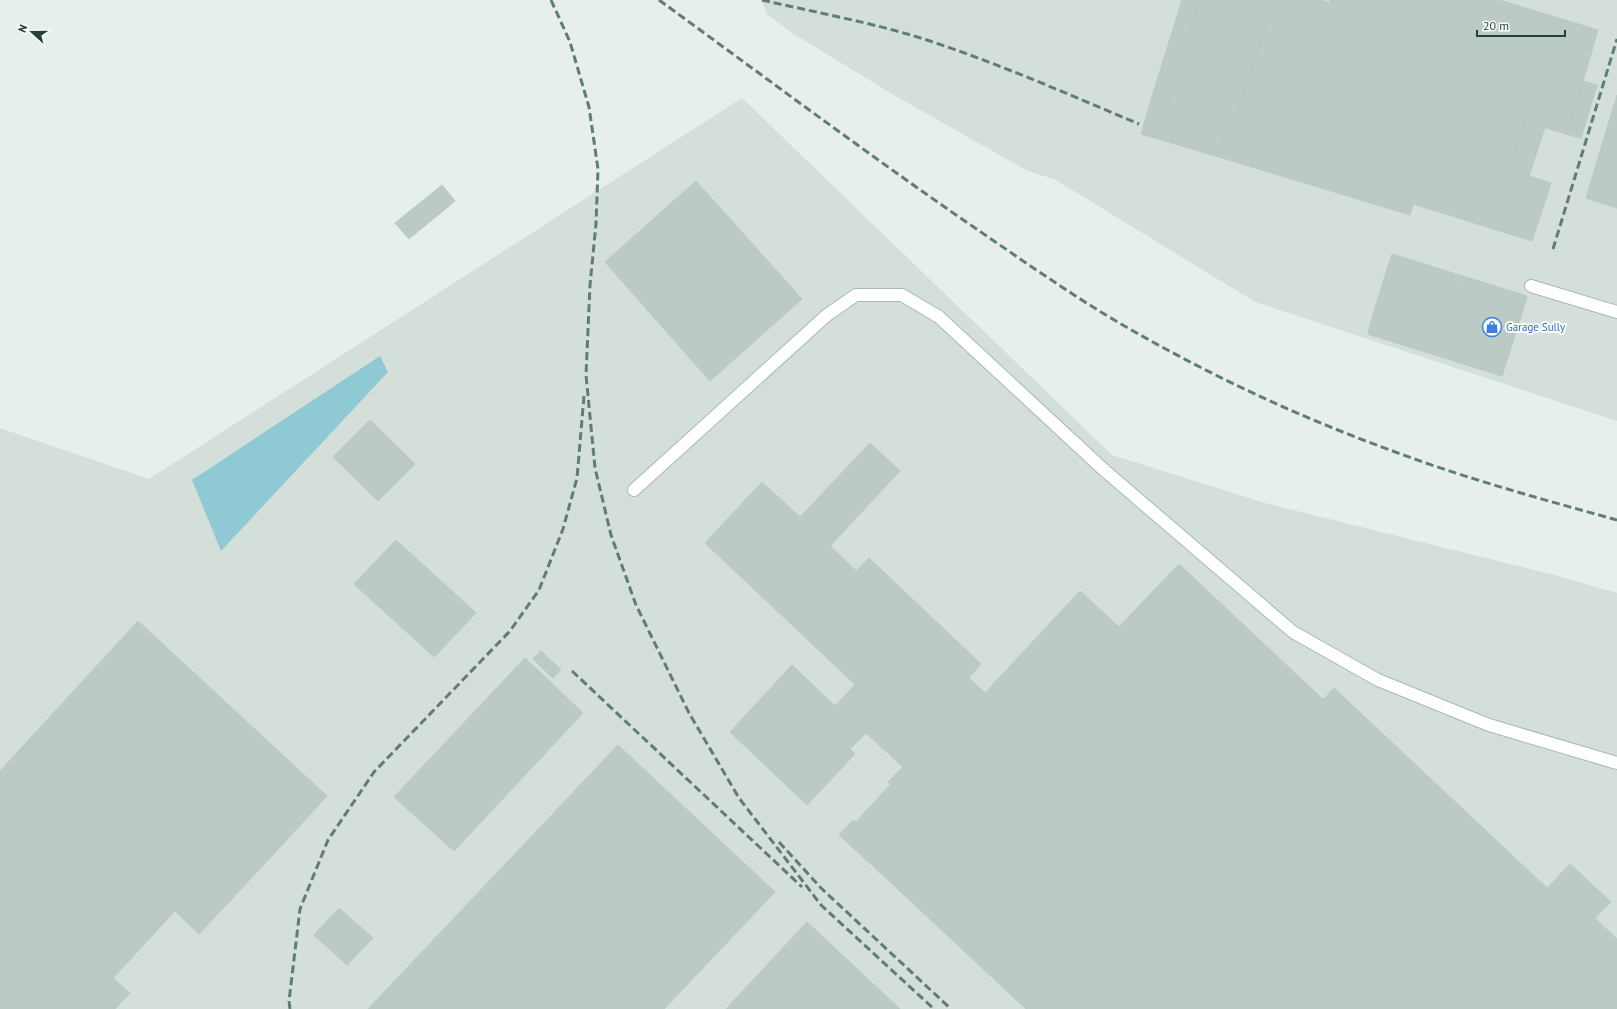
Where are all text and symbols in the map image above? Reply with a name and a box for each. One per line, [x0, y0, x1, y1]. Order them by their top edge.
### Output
north arrow [12, 12, 52, 52]
scale bar [1477, 12, 1565, 38]
text: 20 m [1483, 18, 1509, 33]
text: N [15, 23, 30, 34]
shop icon: Garage Sully [1481, 316, 1503, 338]
place label: Garage Sully [1506, 320, 1566, 334]

